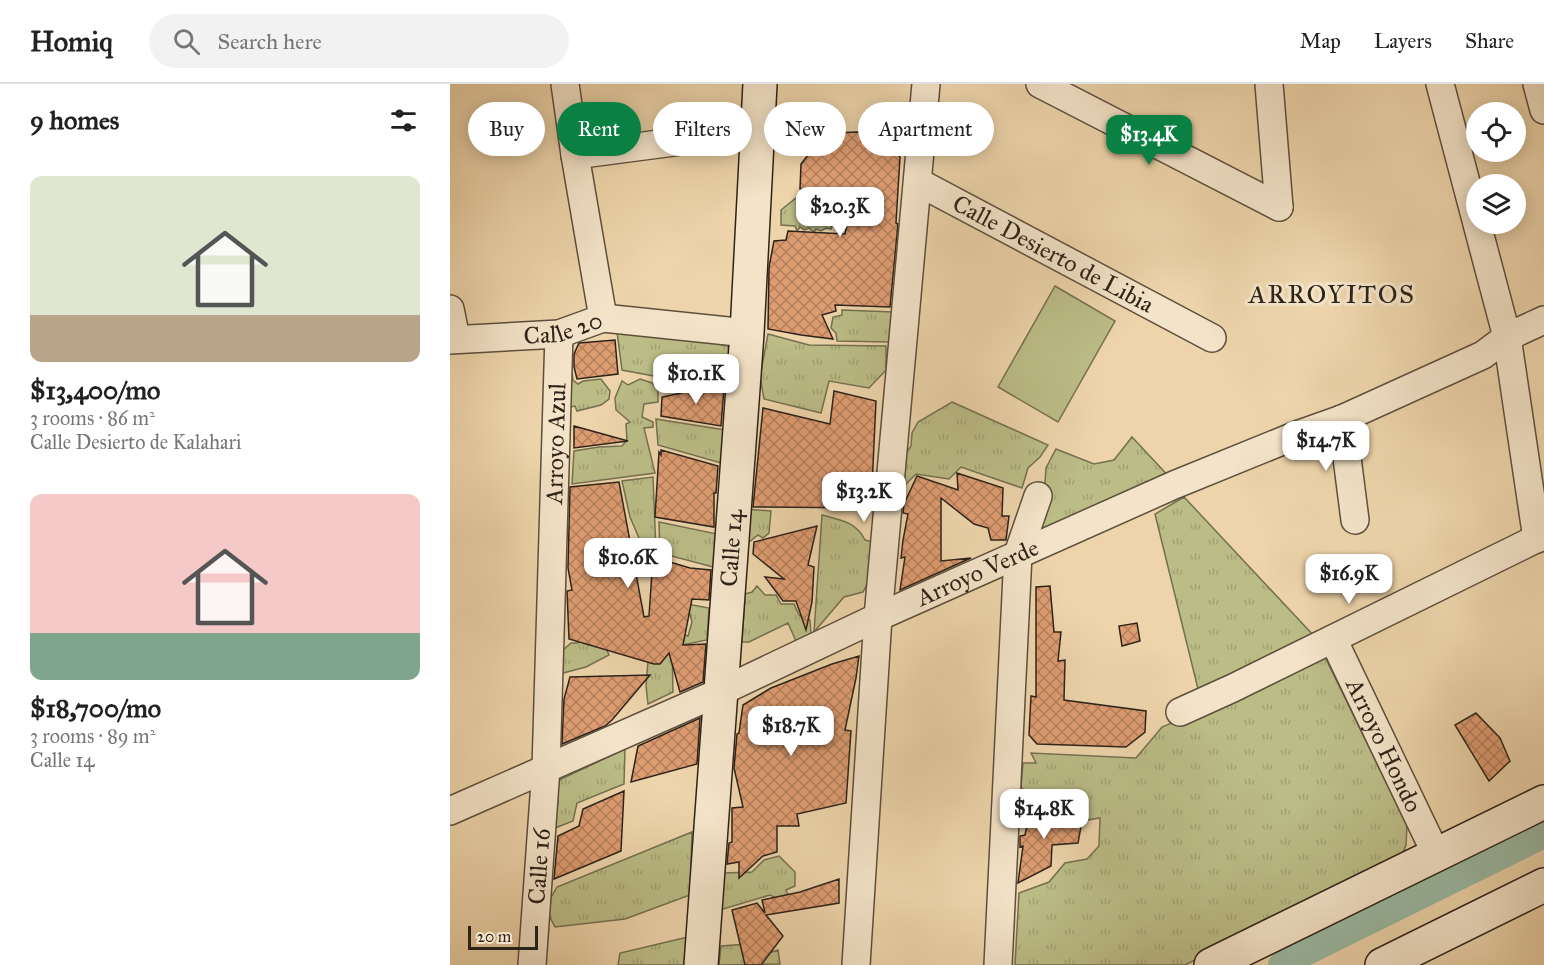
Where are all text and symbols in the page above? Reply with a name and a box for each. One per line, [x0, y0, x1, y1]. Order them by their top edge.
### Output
search box [149, 14, 569, 68]
text: Homiq [30, 24, 113, 59]
icon: search [170, 25, 203, 58]
text: Search here [218, 28, 322, 55]
text: Map [1300, 28, 1341, 54]
text: Layers [1374, 28, 1432, 54]
text: Share [1465, 28, 1514, 54]
chip: Buy [468, 102, 545, 156]
chip: Rent [557, 102, 641, 156]
chip: Filters [653, 102, 752, 156]
chip: New [764, 102, 846, 156]
chip: Apartment [858, 102, 994, 156]
map controls [1466, 102, 1526, 234]
button: locate [1466, 102, 1526, 162]
text: 9 homes [30, 104, 119, 136]
icon: filters [387, 104, 420, 137]
pin: $13.4K [1100, 115, 1198, 166]
text: $13.4K [1120, 122, 1178, 146]
button: layers [1466, 174, 1526, 234]
pin: $20.3K [791, 187, 889, 238]
street label: Calle Desierto de Libia [947, 188, 1160, 320]
text: $20.3K [810, 194, 870, 218]
icon: home [171, 215, 279, 323]
district label: ARROYITOS [1248, 278, 1415, 310]
street label: Calle 20 [523, 305, 606, 351]
pin: $10.1K [647, 354, 745, 405]
text: $10.1K [667, 361, 725, 385]
text: $13,400/mo [30, 374, 160, 406]
street label: Arroyo Azul [539, 382, 573, 506]
text: 3 rooms · 86 m² [30, 406, 155, 430]
pin: $14.7K [1277, 421, 1375, 472]
text: $14.7K [1296, 428, 1356, 452]
text: Calle Desierto de Kalahari [30, 430, 241, 454]
pin: $13.2K [815, 472, 913, 523]
text: $13.2K [836, 479, 892, 503]
street label: Calle 14 [714, 508, 749, 588]
street label: Arroyo Verde [911, 532, 1043, 613]
icon: home [171, 533, 279, 641]
pin: $10.6K [579, 538, 677, 589]
text: $10.6K [598, 545, 658, 569]
pin: $16.9K [1300, 554, 1398, 605]
text: $16.9K [1319, 561, 1379, 585]
street label: Arroyo Hondo [1339, 673, 1429, 817]
text: $18,700/mo [30, 692, 161, 724]
pin: $18.7K [742, 706, 840, 757]
text: $18.7K [762, 713, 820, 737]
text: 3 rooms · 89 m² [30, 724, 155, 748]
text: Calle 14 [30, 748, 95, 772]
pin: $14.8K [995, 789, 1093, 840]
text: $14.8K [1014, 796, 1074, 820]
street label: Calle 16 [521, 826, 557, 905]
scale bar [468, 923, 538, 950]
text: 20 m [477, 927, 511, 946]

